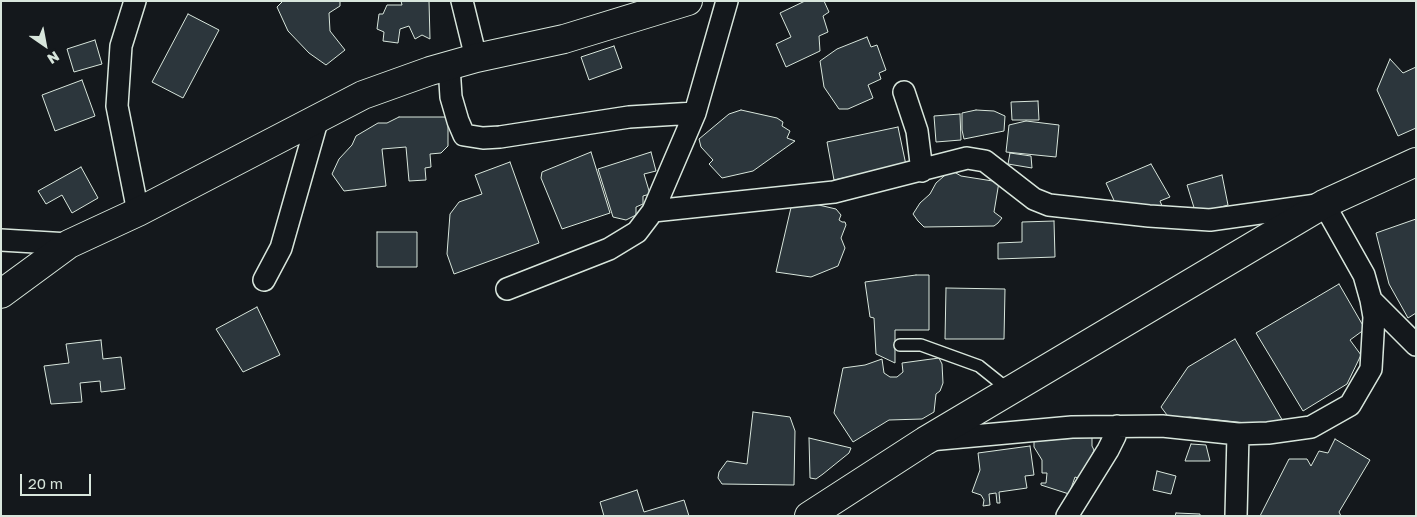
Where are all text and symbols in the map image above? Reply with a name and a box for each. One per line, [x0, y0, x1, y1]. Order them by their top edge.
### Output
north arrow [20, 20, 70, 70]
text: N [44, 48, 63, 68]
scale bar [22, 464, 94, 496]
text: 20 m [28, 474, 63, 492]

